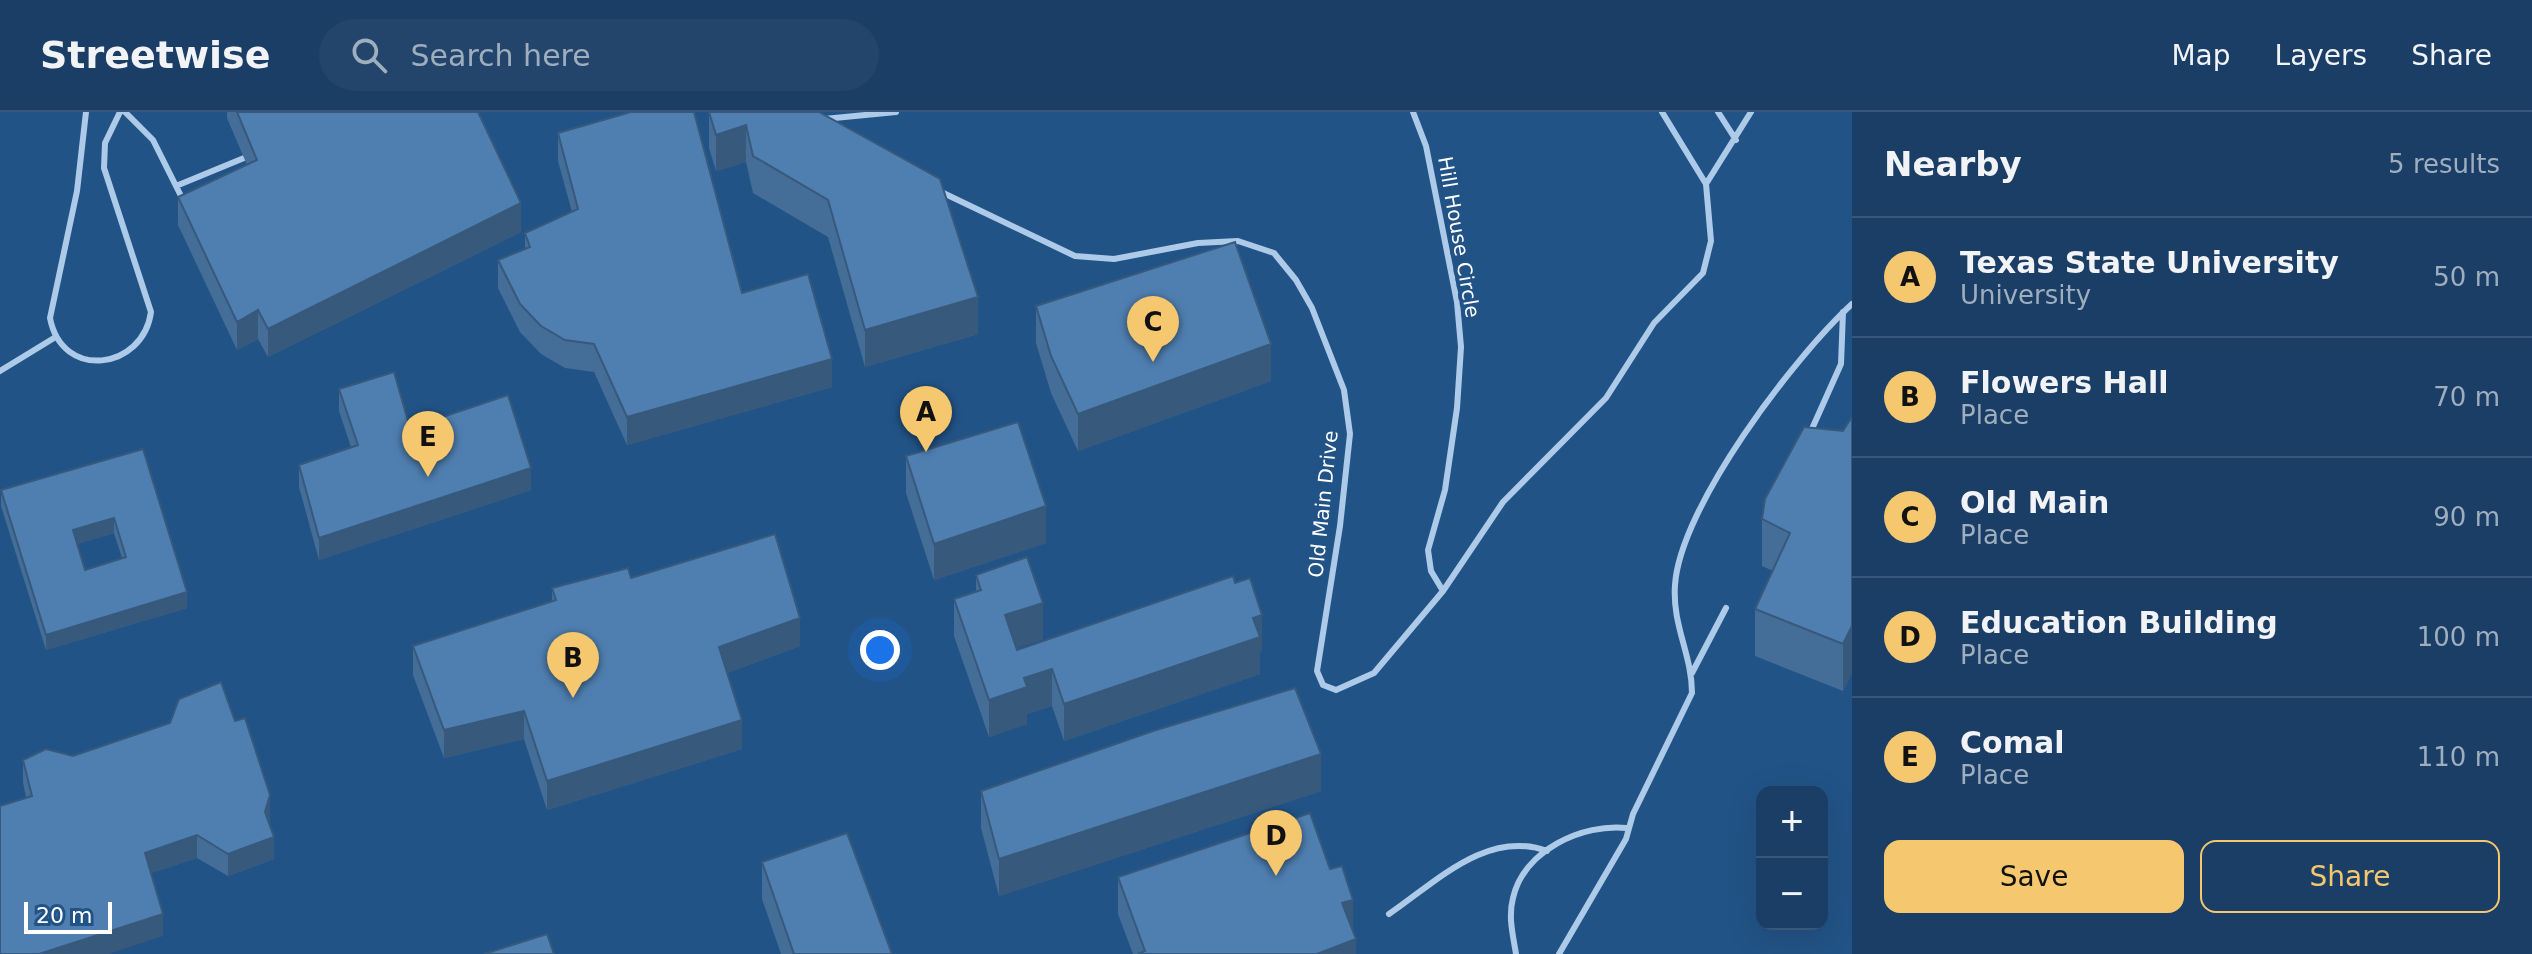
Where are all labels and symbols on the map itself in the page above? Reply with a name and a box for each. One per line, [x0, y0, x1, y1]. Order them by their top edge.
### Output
street label: Hill House Circle [1433, 155, 1485, 319]
pin: C [1127, 296, 1179, 362]
pin: A [900, 386, 952, 452]
pin: E [402, 411, 454, 477]
street label: Old Main Drive [1303, 429, 1343, 579]
your location [860, 630, 900, 670]
pin: B [547, 632, 599, 698]
pin: D [1250, 810, 1302, 876]
scale bar [24, 898, 112, 934]

